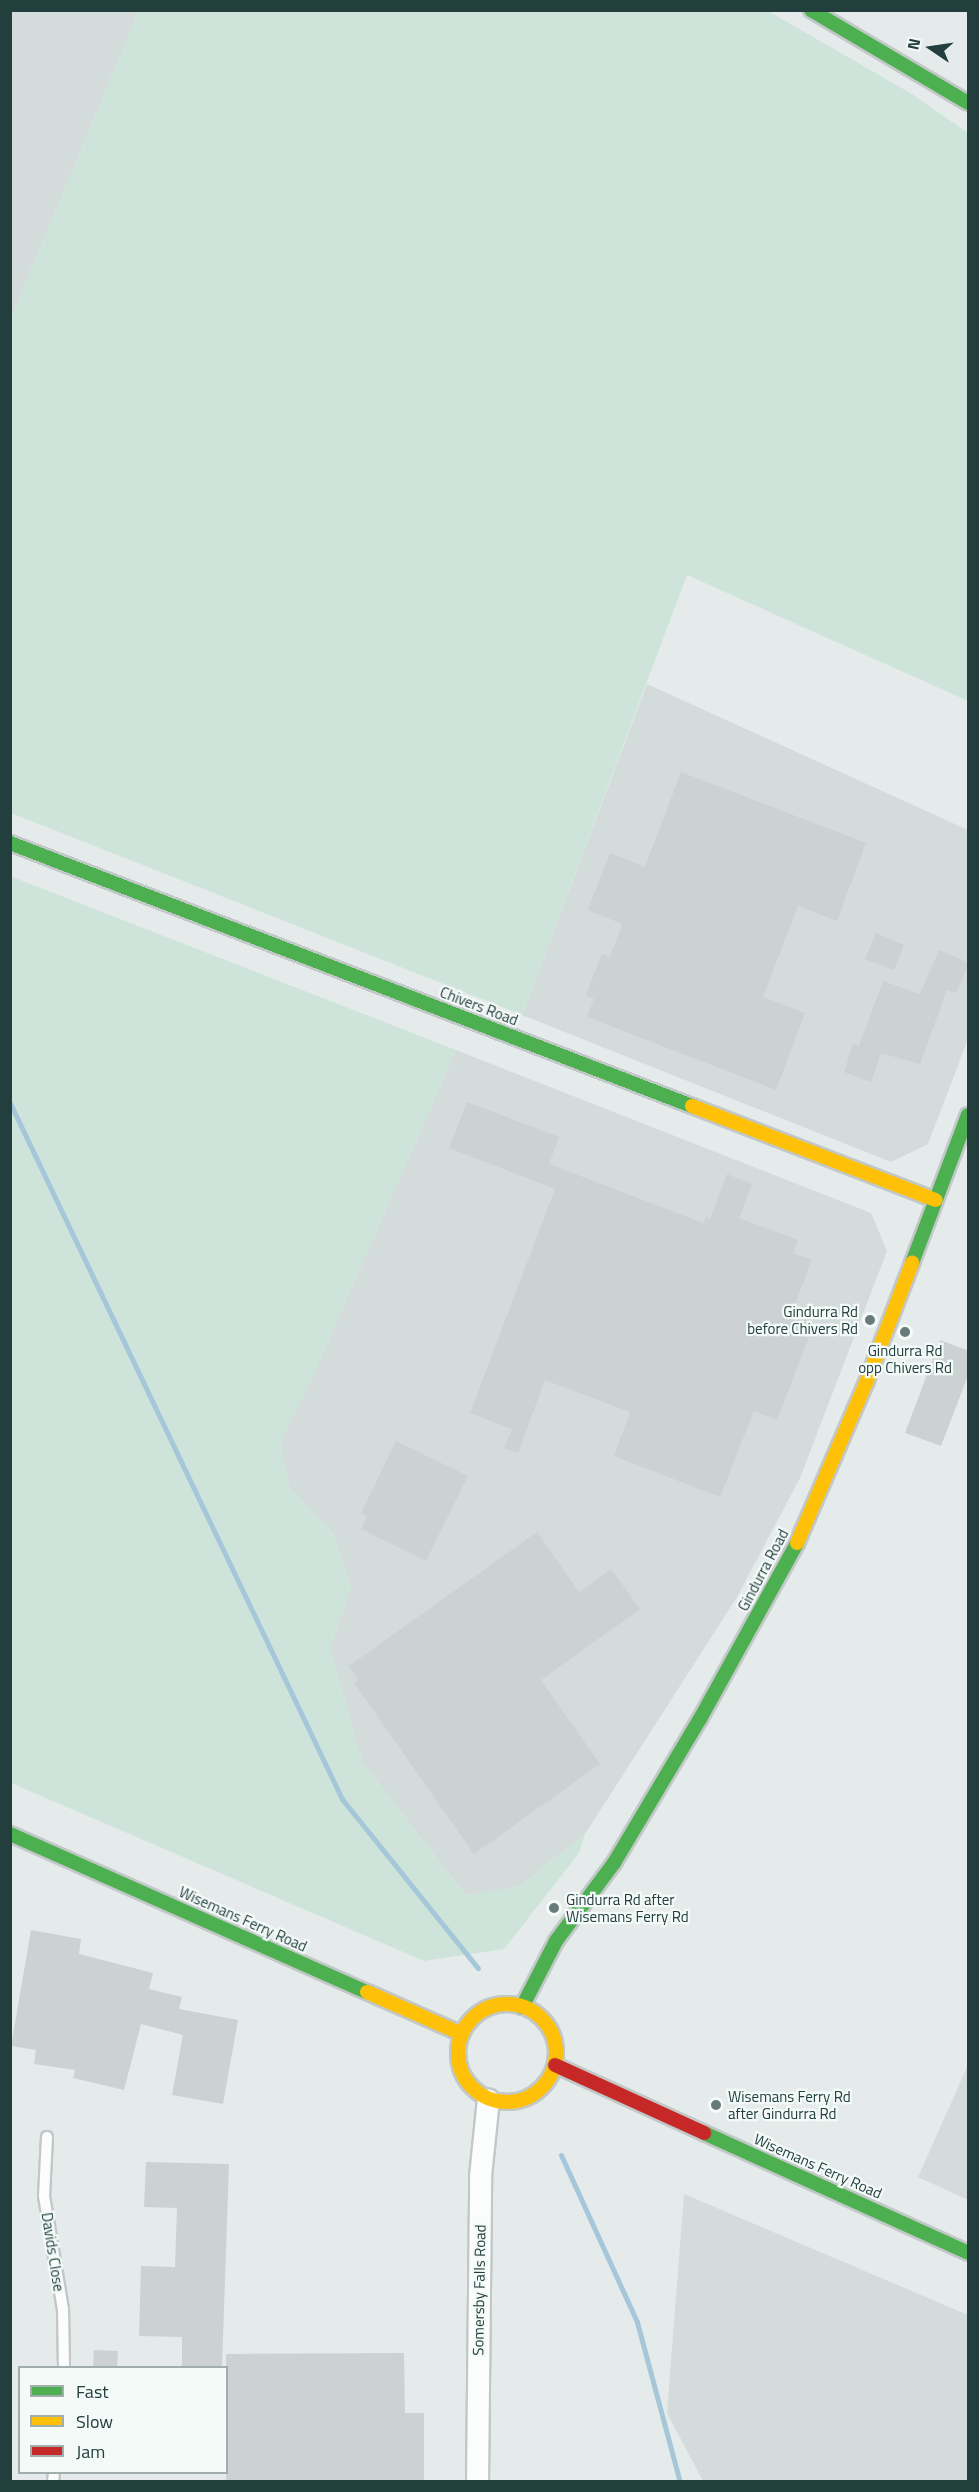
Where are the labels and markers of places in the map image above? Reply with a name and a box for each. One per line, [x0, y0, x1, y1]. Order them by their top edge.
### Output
place label: Gindurra Rd before Chivers Rd [747, 1302, 858, 1337]
marker: Gindurra Rd before Chivers Rd [863, 1313, 877, 1327]
marker: Gindurra Rd opp Chivers Rd [898, 1325, 912, 1339]
place label: Gindurra Rd opp Chivers Rd [858, 1341, 952, 1376]
place label: Gindurra Rd after Wisemans Ferry Rd [566, 1890, 689, 1925]
marker: Gindurra Rd after Wisemans Ferry Rd [547, 1901, 561, 1915]
place label: Wisemans Ferry Rd after Gindurra Rd [728, 2087, 851, 2122]
marker: Wisemans Ferry Rd after Gindurra Rd [709, 2098, 723, 2112]

